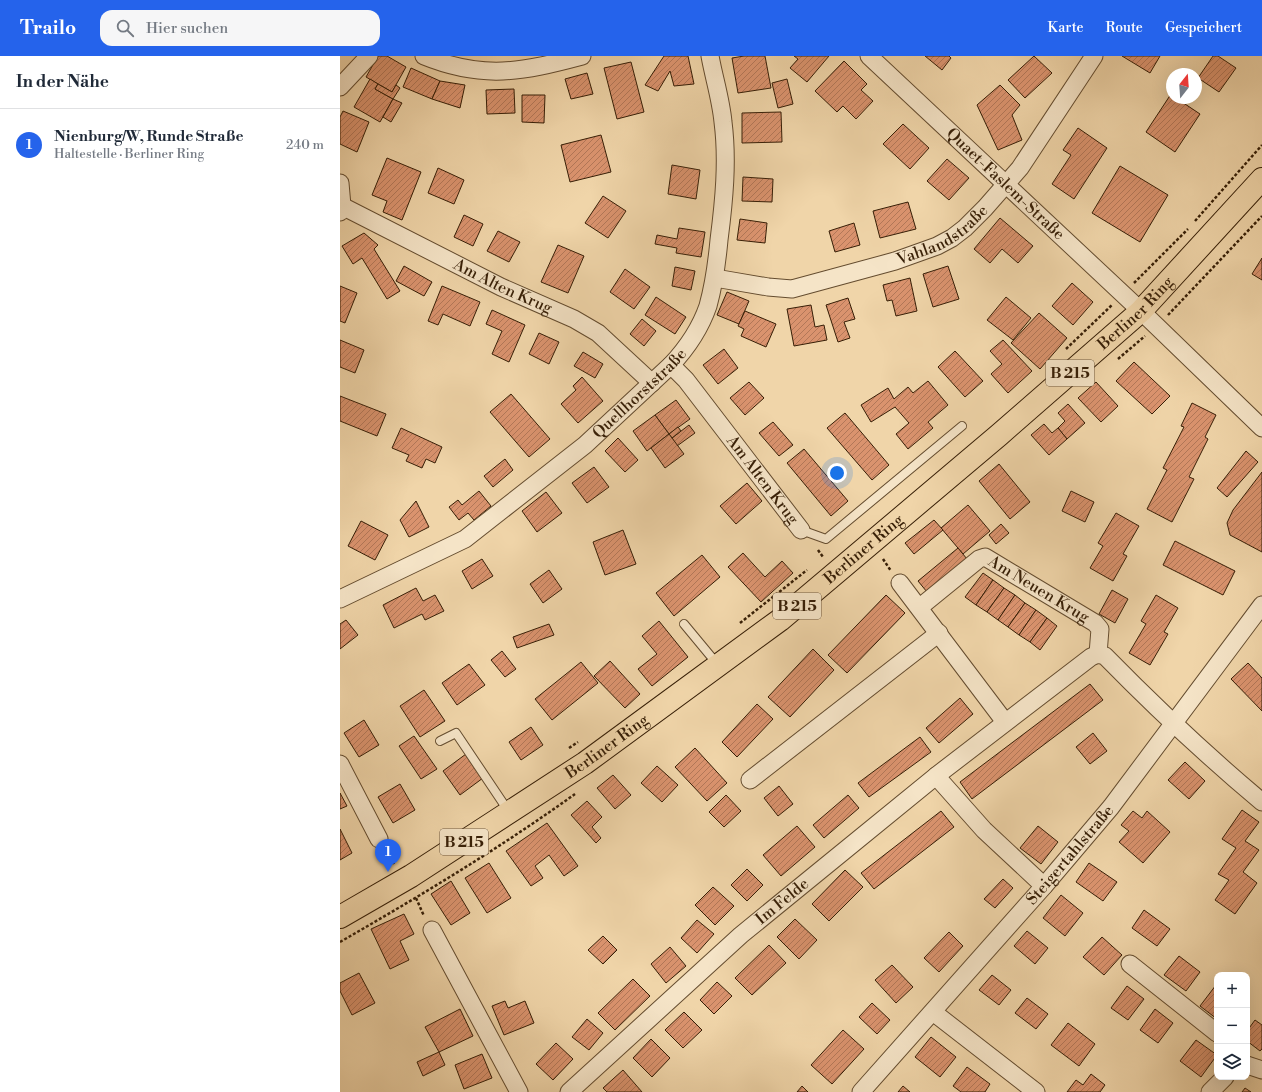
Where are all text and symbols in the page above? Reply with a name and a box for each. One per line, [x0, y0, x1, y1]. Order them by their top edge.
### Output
search box [100, 10, 380, 46]
text: Trailo [20, 16, 76, 40]
icon: search [114, 17, 136, 39]
text: Hier suchen [146, 19, 228, 38]
text: Karte [1047, 19, 1084, 37]
text: Route [1106, 19, 1143, 37]
text: Gespeichert [1165, 19, 1242, 37]
north arrow [1166, 68, 1202, 104]
text: In der Nähe [16, 71, 109, 93]
street label: Quaet-Faslem-Straße [942, 124, 1069, 244]
text: Nienburg/W, Runde Straße [54, 127, 244, 146]
text: 1 [26, 137, 32, 153]
text: 240 m [286, 137, 324, 153]
text: Haltestelle · Berliner Ring [54, 146, 204, 162]
street label: Vahlandstraße [893, 201, 992, 270]
street label: Am Alten Krug [449, 254, 556, 319]
street label: Berliner Ring [1093, 272, 1178, 355]
street label: Quellhorststraße [588, 345, 691, 443]
road number: B 215 [1046, 360, 1094, 386]
street label: Am Alten Krug [721, 430, 803, 529]
your location [827, 463, 847, 483]
street label: Berliner Ring [819, 509, 908, 589]
street label: Am Neuen Krug [984, 551, 1094, 628]
road number: B 215 [773, 593, 821, 619]
street label: Berliner Ring [561, 709, 653, 784]
street label: Steigertahlstraße [1022, 801, 1118, 909]
road number: B 215 [440, 829, 488, 855]
pin: 1 [375, 839, 401, 872]
street label: Im Felde [751, 874, 813, 929]
map controls [1214, 972, 1250, 1080]
button: + [1214, 972, 1250, 1008]
button: − [1214, 1008, 1250, 1044]
button: layers [1214, 1044, 1250, 1080]

